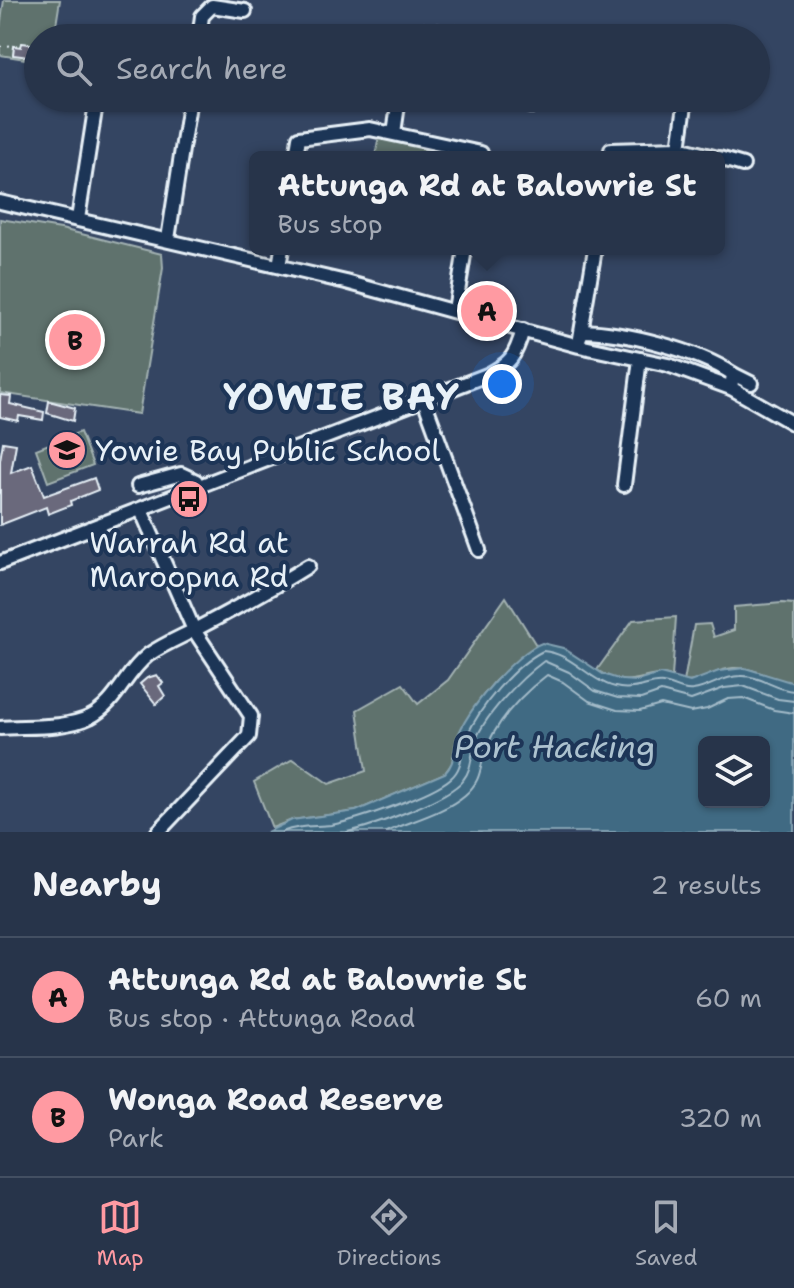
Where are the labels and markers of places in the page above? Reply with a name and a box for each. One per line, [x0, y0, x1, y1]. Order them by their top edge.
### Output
pin: A [461, 281, 513, 341]
pin: B [49, 310, 101, 370]
school or university icon: Yowie Bay Public School [46, 429, 88, 471]
place label: Yowie Bay Public School [95, 430, 441, 471]
bus stop icon: Warrah Rd at Maroopna Rd [168, 478, 210, 520]
place label: Warrah Rd at Maroopna Rd [89, 522, 289, 597]

